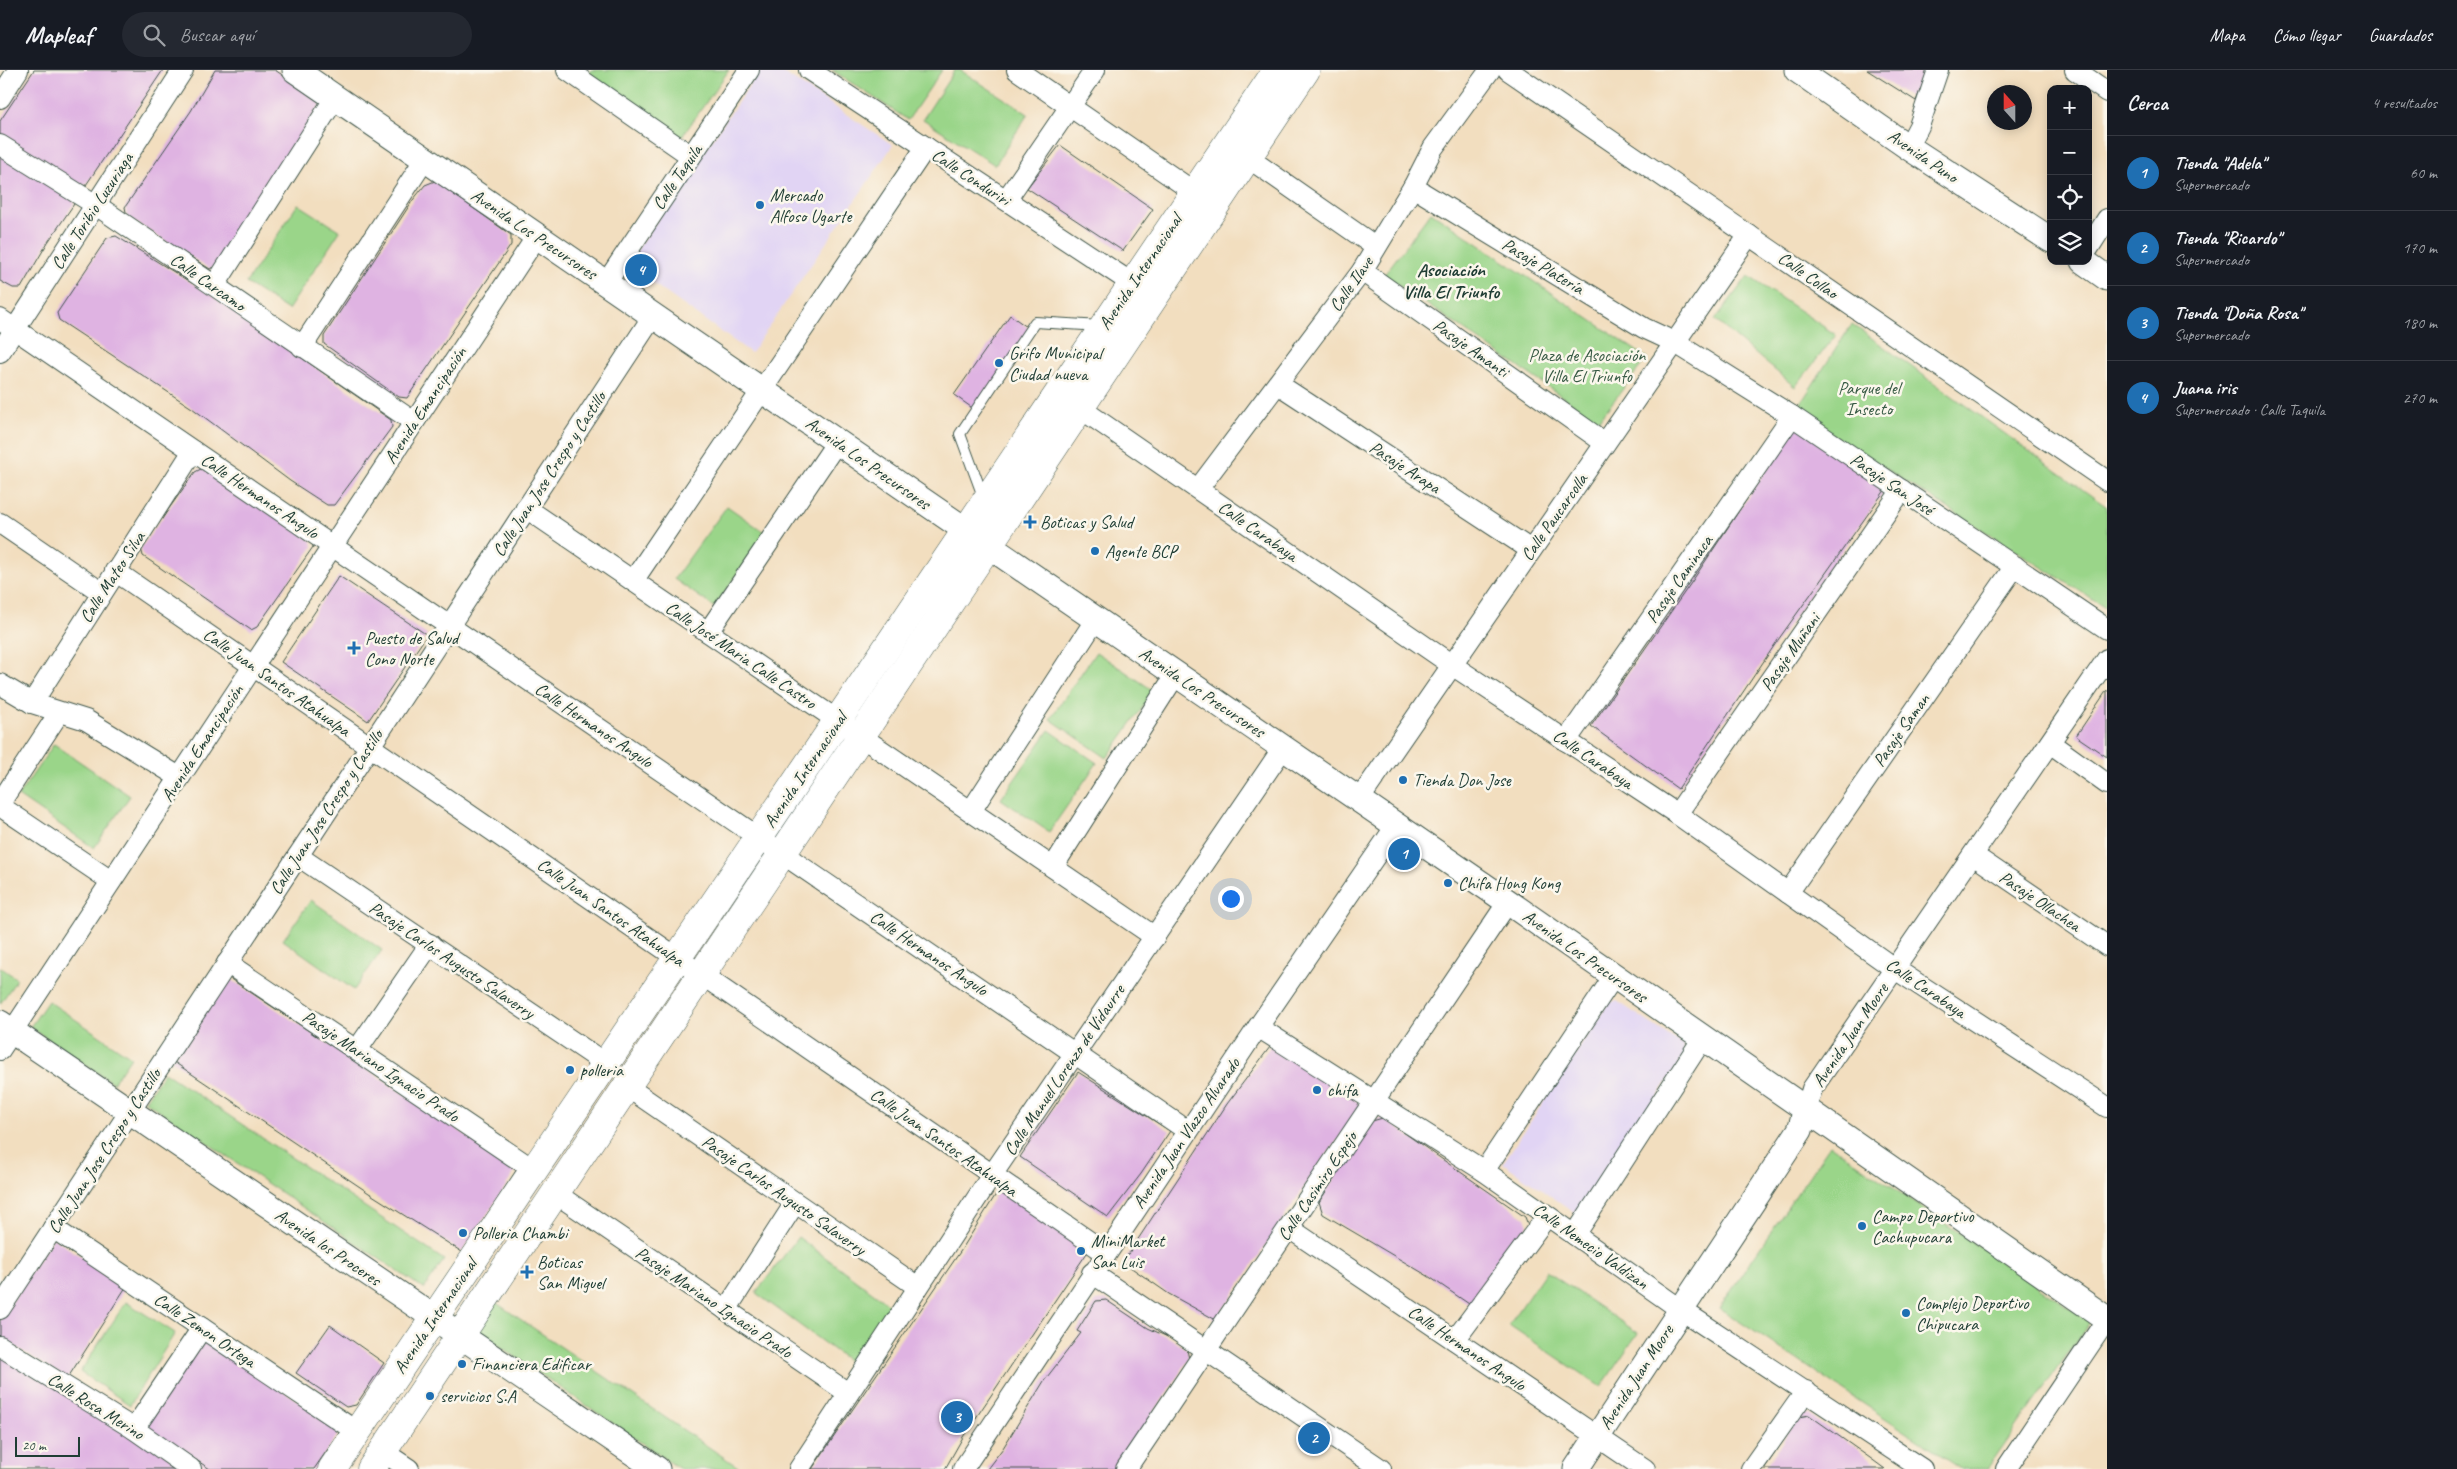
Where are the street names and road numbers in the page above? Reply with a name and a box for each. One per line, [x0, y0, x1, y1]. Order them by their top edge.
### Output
street label: Avenida Puno [1884, 125, 1964, 188]
street label: Calle Taquila [647, 139, 708, 214]
street label: Calle Conduriri [928, 144, 1017, 212]
street label: Calle Toribio Luzuriaga [46, 147, 139, 273]
street label: Avenida Los Precursores [467, 184, 603, 285]
street label: Avenida Internacional [1093, 208, 1188, 334]
street label: Pasaje Platería [1498, 233, 1589, 300]
street label: Calle Collao [1774, 246, 1843, 304]
street label: Calle Carcamo [166, 248, 251, 317]
street label: Calle Ilave [1324, 251, 1378, 316]
street label: Pasaje Amanti [1429, 314, 1515, 384]
street label: Avenida Emancipación [379, 342, 471, 468]
street label: Calle Juan Jose Crespo y Castillo [487, 386, 611, 561]
street label: Avenida Los Precursores [802, 412, 936, 515]
street label: Pasaje Arapa [1365, 436, 1446, 499]
street label: Calle Hermanos Angulo [197, 448, 324, 544]
street label: Pasaje San José [1846, 448, 1940, 522]
street label: Calle Paucarcolla [1516, 468, 1593, 565]
street label: Calle Carabaya [1214, 496, 1303, 567]
street label: Calle Mateo Silva [74, 526, 150, 627]
street label: Pasaje Caminaca [1641, 530, 1718, 627]
street label: Calle José Maria Calle Castro [661, 596, 822, 715]
street label: Pasaje Muñani [1755, 607, 1826, 695]
street label: Calle Juan Santos Atahualpa [199, 623, 356, 742]
street label: Avenida Los Precursores [1135, 642, 1271, 743]
street label: Calle Hermanos Angulo [531, 677, 658, 773]
street label: Avenida Emancipación [156, 680, 248, 806]
street label: Pasaje Saman [1868, 688, 1935, 771]
street label: Avenida Internacional [758, 706, 853, 832]
street label: Calle Juan Jose Crespo y Castillo [264, 724, 388, 899]
street label: Calle Carabaya [1549, 724, 1638, 795]
street label: Calle Juan Santos Atahualpa [533, 853, 690, 972]
street label: Pasaje Ollachea [1995, 866, 2086, 937]
street label: Pasaje Carlos Augusto Salaverry [365, 896, 540, 1025]
street label: Calle Hermanos Angulo [866, 905, 993, 1001]
street label: Avenida Los Precursores [1519, 905, 1653, 1008]
street label: Calle Carabaya [1882, 953, 1971, 1024]
street label: Avenida Juan Moore [1807, 978, 1893, 1091]
street label: Calle Manuel Lorenzo de Vidaurre [999, 980, 1130, 1159]
street label: Pasaje Mariano Ignacio Prado [298, 1005, 465, 1128]
street label: Avenida Juan Vlazco Alvarado [1127, 1052, 1246, 1213]
street label: Calle Juan Jose Crespo y Castillo [42, 1063, 166, 1238]
street label: Calle Juan Santos Atahualpa [866, 1083, 1023, 1202]
street label: Calle Casimiro Espejo [1272, 1126, 1363, 1245]
street label: Pasaje Carlos Augusto Salaverry [698, 1130, 872, 1261]
street label: Calle Nemecio Valdizan [1529, 1198, 1654, 1294]
street label: Avenida los Proceres [271, 1204, 387, 1291]
street label: Pasaje Mariano Ignacio Prado [631, 1241, 798, 1364]
street label: Avenida Internacional [388, 1252, 483, 1378]
street label: Calle Zemon Ortega [150, 1288, 261, 1373]
street label: Calle Hermanos Angulo [1404, 1300, 1531, 1396]
street label: Avenida Juan Moore [1594, 1320, 1679, 1434]
street label: Calle Rosa Merino [44, 1368, 150, 1445]

